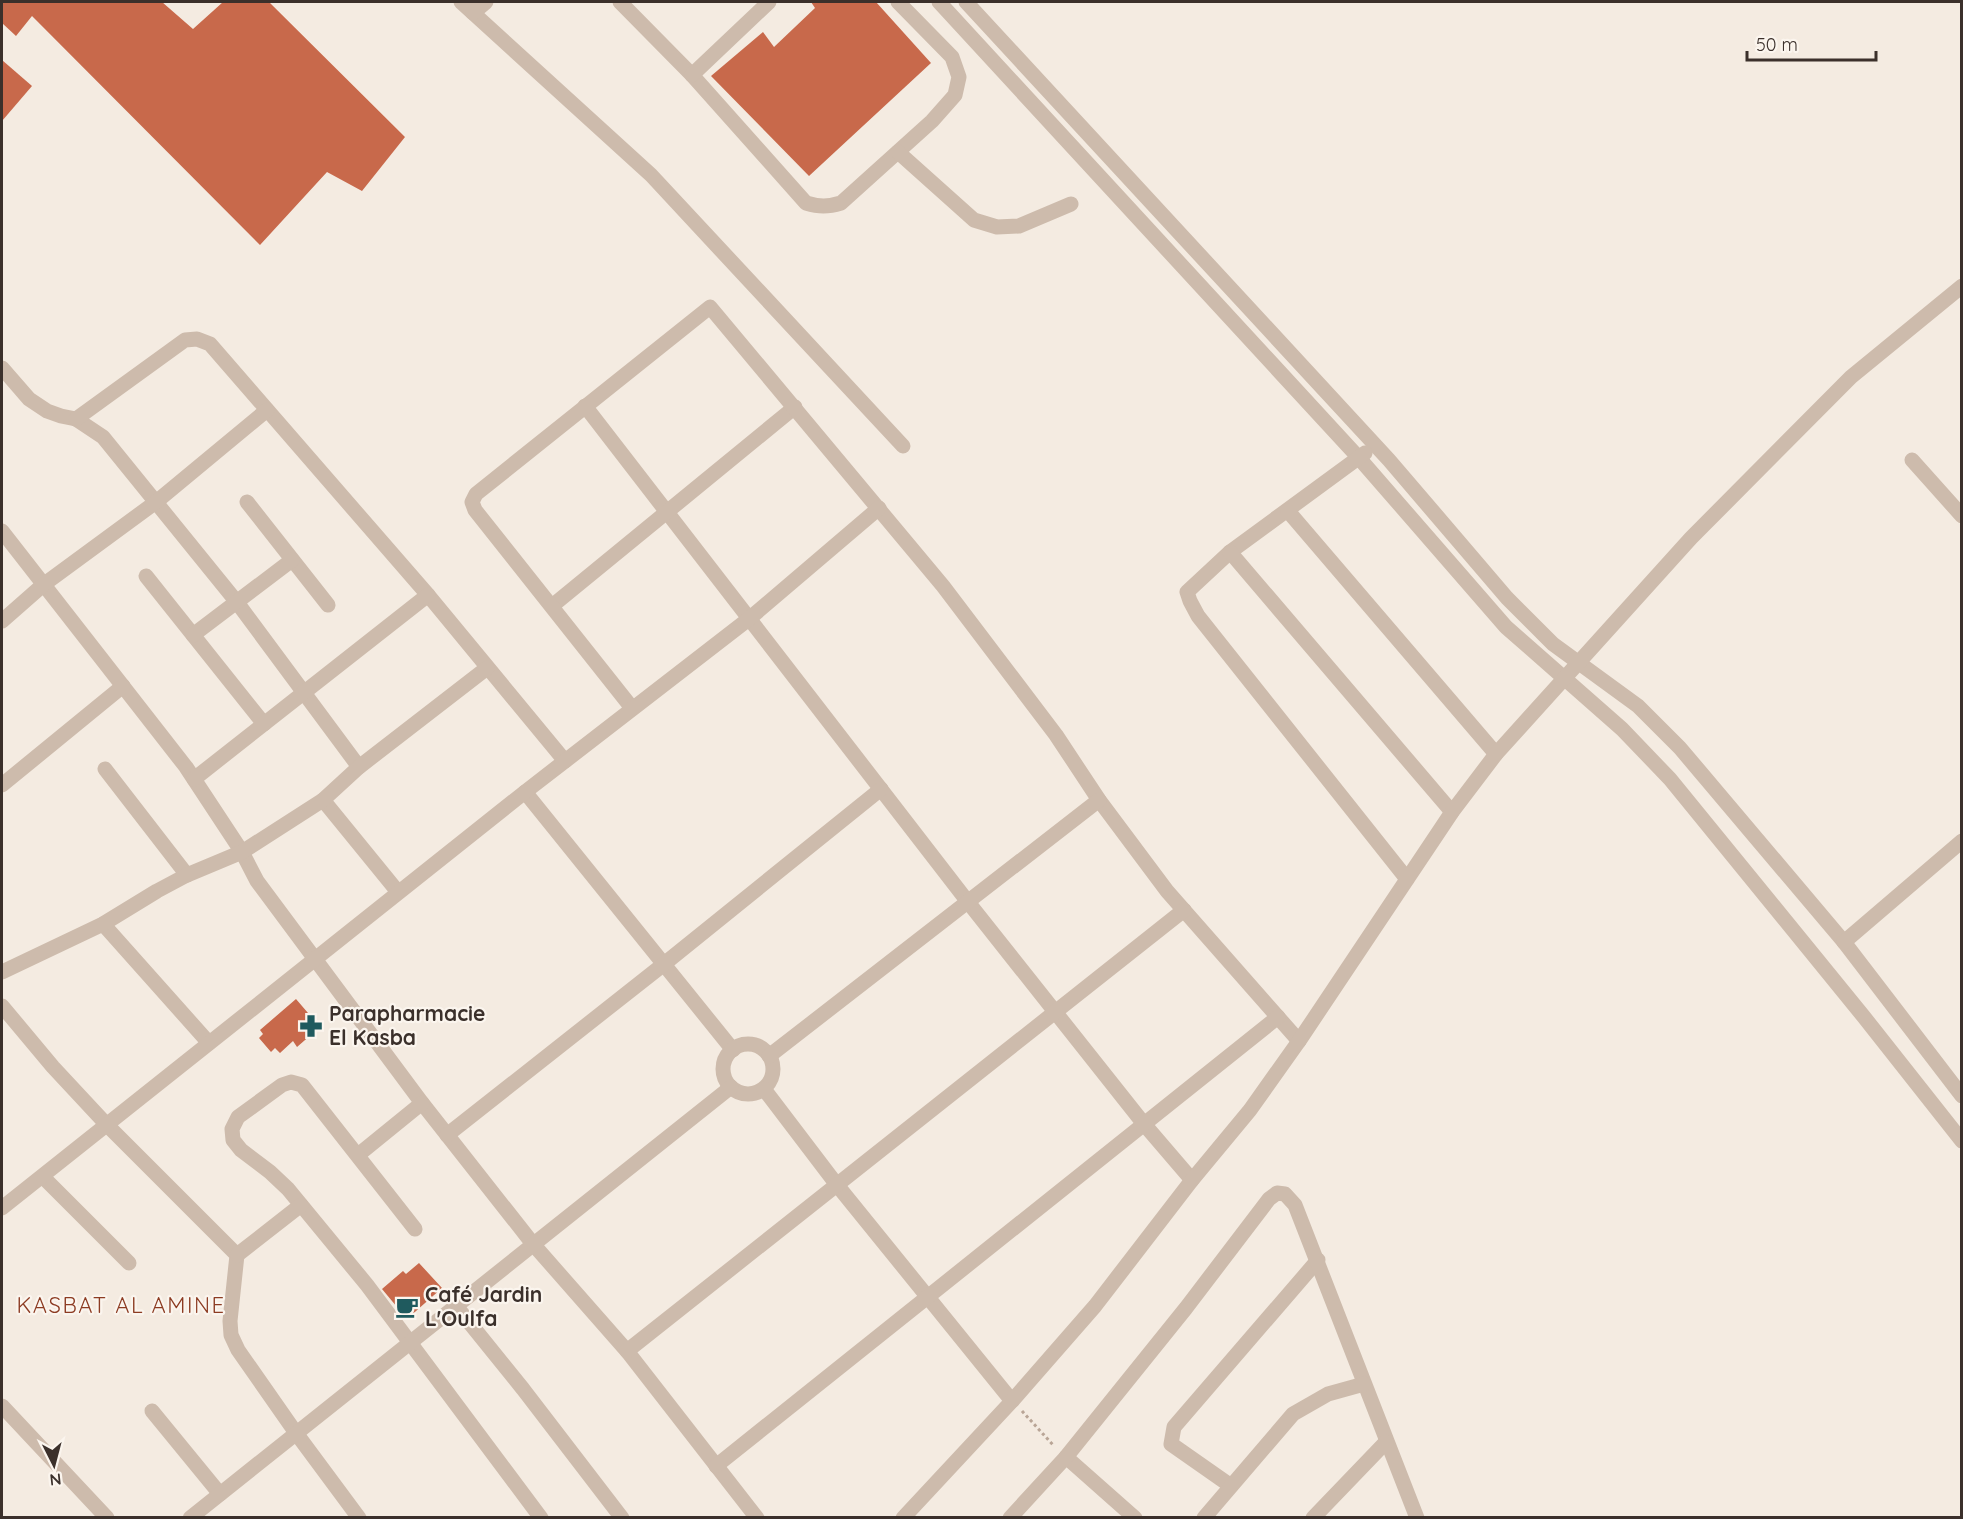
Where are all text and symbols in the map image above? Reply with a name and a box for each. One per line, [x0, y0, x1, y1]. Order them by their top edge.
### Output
scale bar [1747, 24, 1876, 62]
text: 50 m [1756, 33, 1798, 56]
place label: Parapharmacie El Kasba [329, 1000, 485, 1050]
pharmacy icon: Parapharmacie El Kasba [298, 1013, 324, 1039]
place label: Café Jardin L'Oulfa [425, 1281, 542, 1331]
district label: KASBAT AL AMINE [16, 1291, 226, 1319]
cafe icon: Café Jardin L'Oulfa [394, 1294, 420, 1320]
north arrow [24, 1435, 84, 1495]
text: N [49, 1469, 62, 1490]

